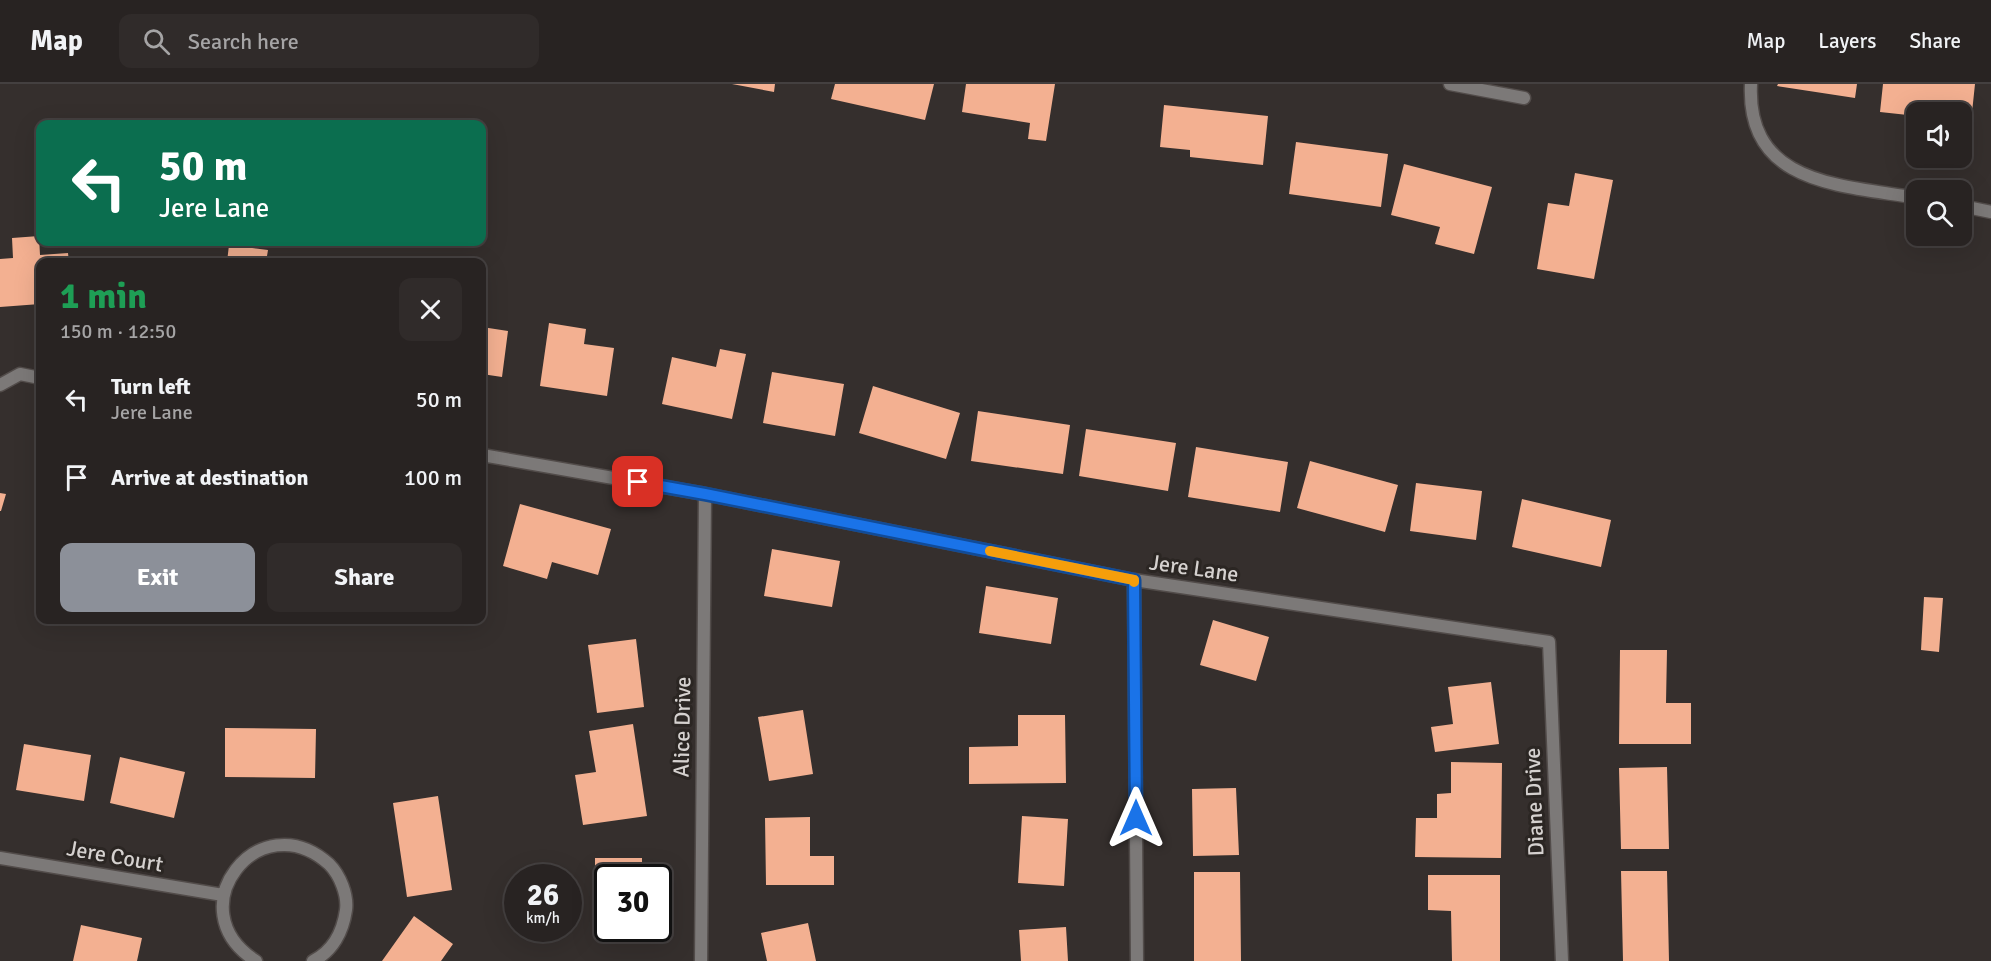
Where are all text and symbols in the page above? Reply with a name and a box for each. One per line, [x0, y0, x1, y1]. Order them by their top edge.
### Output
search box [119, 14, 539, 68]
text: Map [30, 24, 83, 58]
icon: search [140, 25, 173, 58]
text: Search here [188, 28, 299, 55]
text: Map [1747, 28, 1785, 54]
text: Layers [1818, 28, 1876, 54]
text: Share [1909, 28, 1961, 54]
map controls [1906, 102, 1972, 246]
button: sound [1906, 102, 1972, 168]
text: 50 m [159, 141, 248, 192]
icon: left [60, 144, 138, 222]
button: search [1906, 180, 1972, 246]
text: Jere Lane [159, 192, 269, 225]
text: 1 min [60, 274, 147, 319]
button: close [399, 278, 462, 341]
text: 150 m · 12:50 [60, 319, 176, 344]
text: Turn left [111, 373, 191, 400]
icon: left [60, 383, 93, 416]
text: 50 m [416, 386, 462, 413]
text: Jere Lane [111, 400, 193, 425]
pin [612, 456, 663, 507]
icon: arrive [60, 461, 93, 494]
text: Arrive at destination [111, 464, 308, 491]
text: 100 m [404, 464, 462, 491]
icon: arrive [621, 465, 654, 498]
button: Exit [60, 543, 255, 612]
button: Share [267, 543, 462, 612]
street label: Jere Lane [1148, 548, 1240, 588]
street label: Alice Drive [668, 676, 696, 778]
street label: Diane Drive [1519, 747, 1549, 857]
position arrow [1104, 786, 1168, 850]
street label: Jere Court [65, 834, 166, 878]
speed limit sign: 30 [594, 864, 672, 942]
text: 26 [527, 877, 559, 914]
text: km/h [526, 909, 560, 927]

